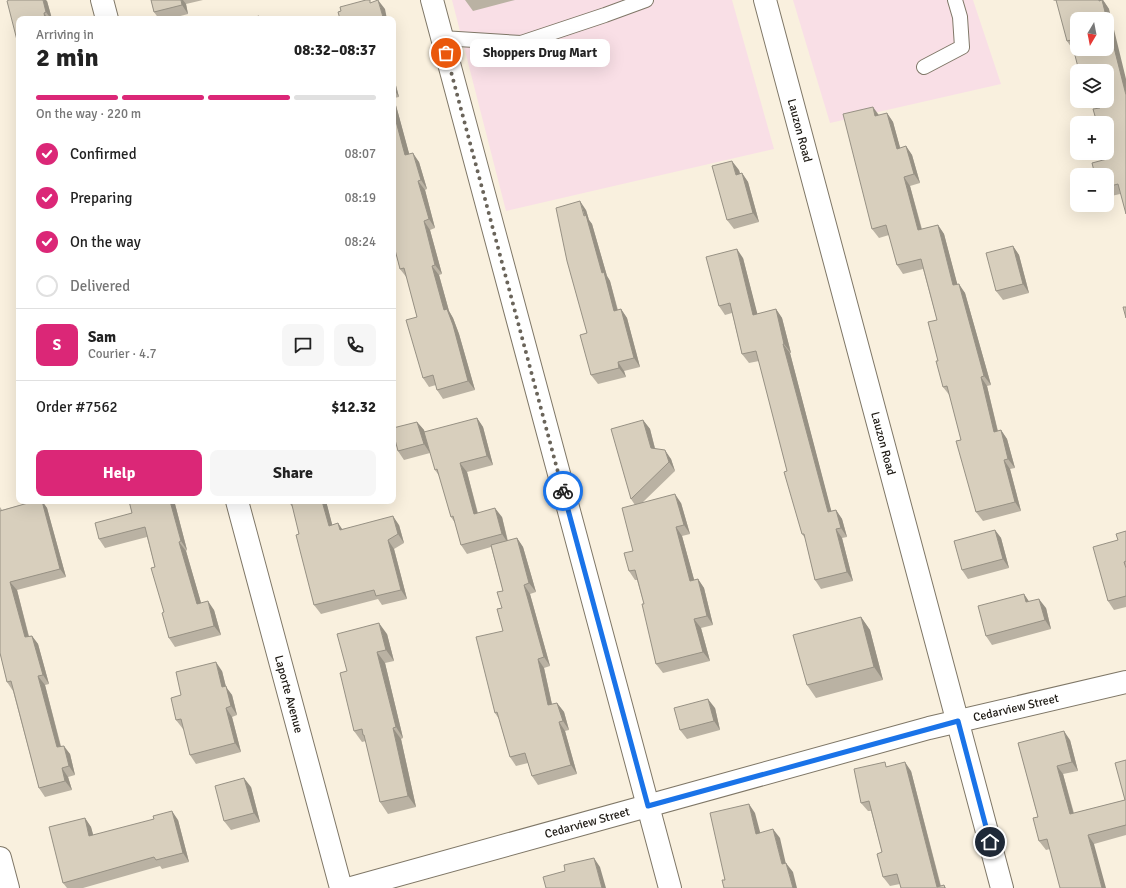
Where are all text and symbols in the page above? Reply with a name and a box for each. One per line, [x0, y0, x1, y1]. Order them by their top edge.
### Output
north arrow [1070, 12, 1114, 56]
map controls [1070, 12, 1114, 212]
text: Arriving in [36, 27, 94, 43]
pin [429, 36, 463, 70]
callout: Shoppers Drug Mart [470, 39, 610, 67]
text: 08:32–08:37 [294, 41, 376, 59]
text: 2 min [36, 42, 99, 74]
icon: bag [435, 42, 457, 64]
text: Shoppers Drug Mart [483, 45, 597, 61]
button: layers [1070, 64, 1114, 108]
street label: Lauzon Road [784, 97, 815, 164]
text: On the way · 220 m [36, 106, 141, 122]
button: + [1070, 116, 1114, 160]
icon: check [36, 143, 58, 165]
text: Confirmed [70, 145, 137, 163]
text: 08:07 [344, 146, 376, 162]
button: − [1070, 168, 1114, 212]
icon: check [36, 187, 58, 209]
text: Preparing [70, 189, 133, 207]
text: 08:19 [344, 190, 376, 206]
icon: check [36, 231, 58, 253]
text: On the way [70, 233, 141, 251]
text: 08:24 [344, 234, 376, 250]
text: Delivered [70, 277, 130, 295]
button: chat [282, 324, 324, 366]
button: phone [334, 324, 376, 366]
text: Sam [88, 328, 116, 346]
text: S [53, 336, 61, 354]
text: Courier · 4.7 [88, 346, 157, 362]
text: Order #7562 [36, 398, 118, 416]
text: $12.32 [331, 398, 376, 416]
street label: Lauzon Road [868, 410, 899, 477]
button: Help [36, 450, 202, 496]
button: Share [210, 450, 376, 496]
courier [543, 471, 583, 511]
icon: bike [552, 480, 574, 502]
street label: Laporte Avenue [271, 654, 307, 735]
street label: Cedarview Street [972, 690, 1060, 725]
street label: Cedarview Street [543, 804, 631, 842]
pin [973, 825, 1007, 859]
icon: home [979, 831, 1001, 853]

